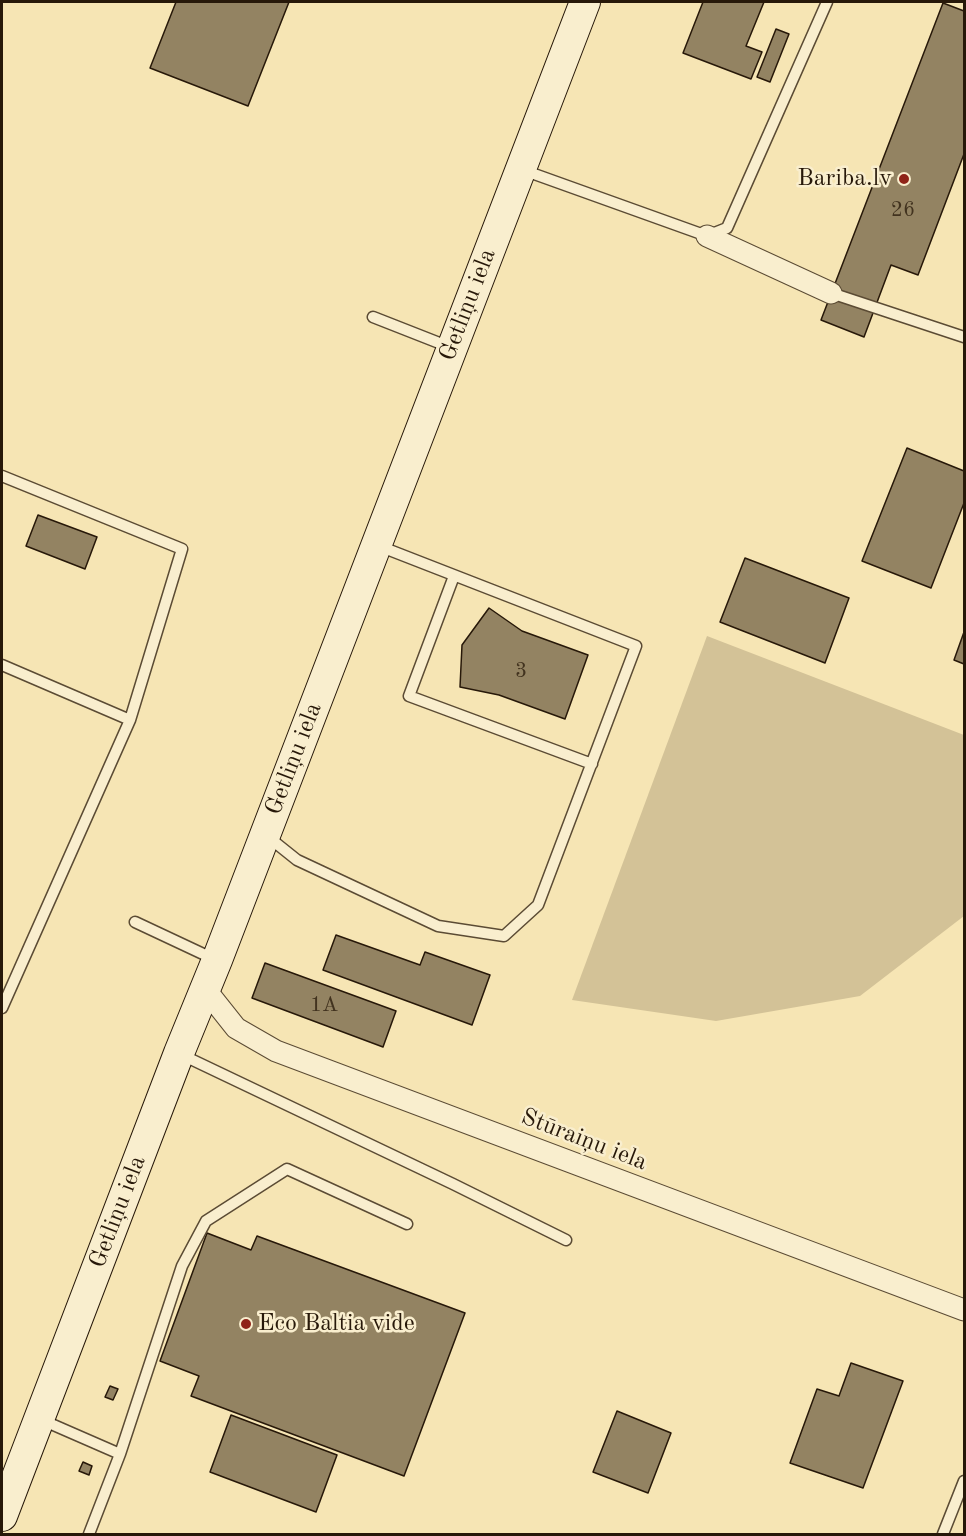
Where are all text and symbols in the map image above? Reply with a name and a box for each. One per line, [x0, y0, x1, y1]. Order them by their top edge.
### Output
place label: Bariba.lv [797, 165, 892, 193]
marker: Bariba.lv [897, 172, 911, 186]
house number: 26 [891, 197, 915, 223]
street label: Getliņu iela [433, 245, 503, 365]
house number: 3 [515, 658, 527, 684]
street label: Getliņu iela [259, 699, 329, 819]
house number: 1A [310, 992, 338, 1018]
street label: Stūraiņu iela [517, 1103, 651, 1177]
street label: Getliņu iela [83, 1152, 153, 1272]
place label: Eco Baltia vide [258, 1310, 415, 1338]
marker: Eco Baltia vide [239, 1317, 253, 1331]

